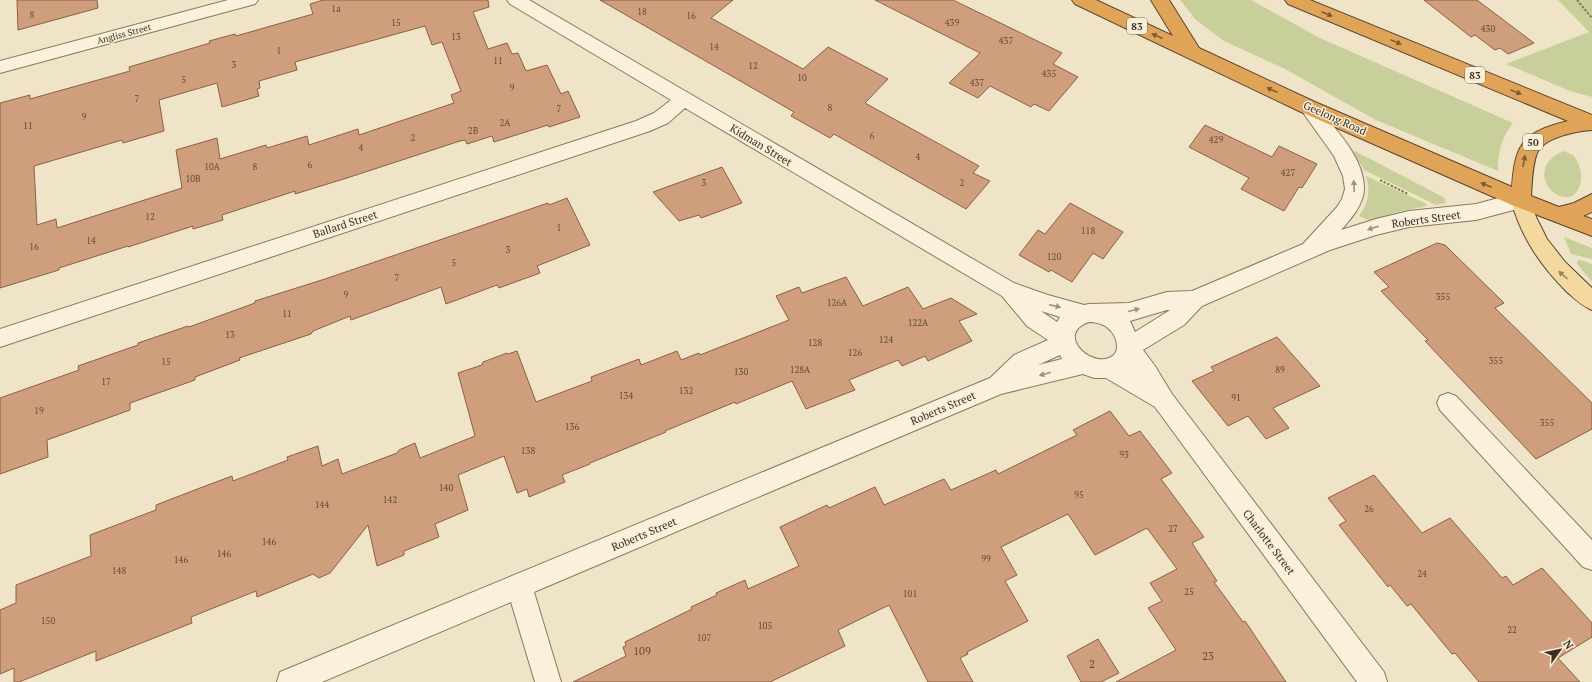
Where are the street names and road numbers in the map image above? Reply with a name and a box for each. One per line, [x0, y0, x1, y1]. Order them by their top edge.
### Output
road number: 83 [1127, 18, 1147, 34]
street label: Angliss Street [96, 21, 153, 47]
road number: 83 [1465, 67, 1485, 83]
street label: Geelong Road [1301, 98, 1369, 138]
street label: Kidman Street [727, 121, 795, 169]
road number: 50 [1523, 134, 1543, 150]
street label: Ballard Street [311, 207, 379, 241]
street label: Roberts Street [1391, 207, 1461, 231]
street label: Roberts Street [908, 388, 978, 428]
street label: Charlotte Street [1240, 507, 1298, 577]
street label: Roberts Street [609, 514, 679, 554]

